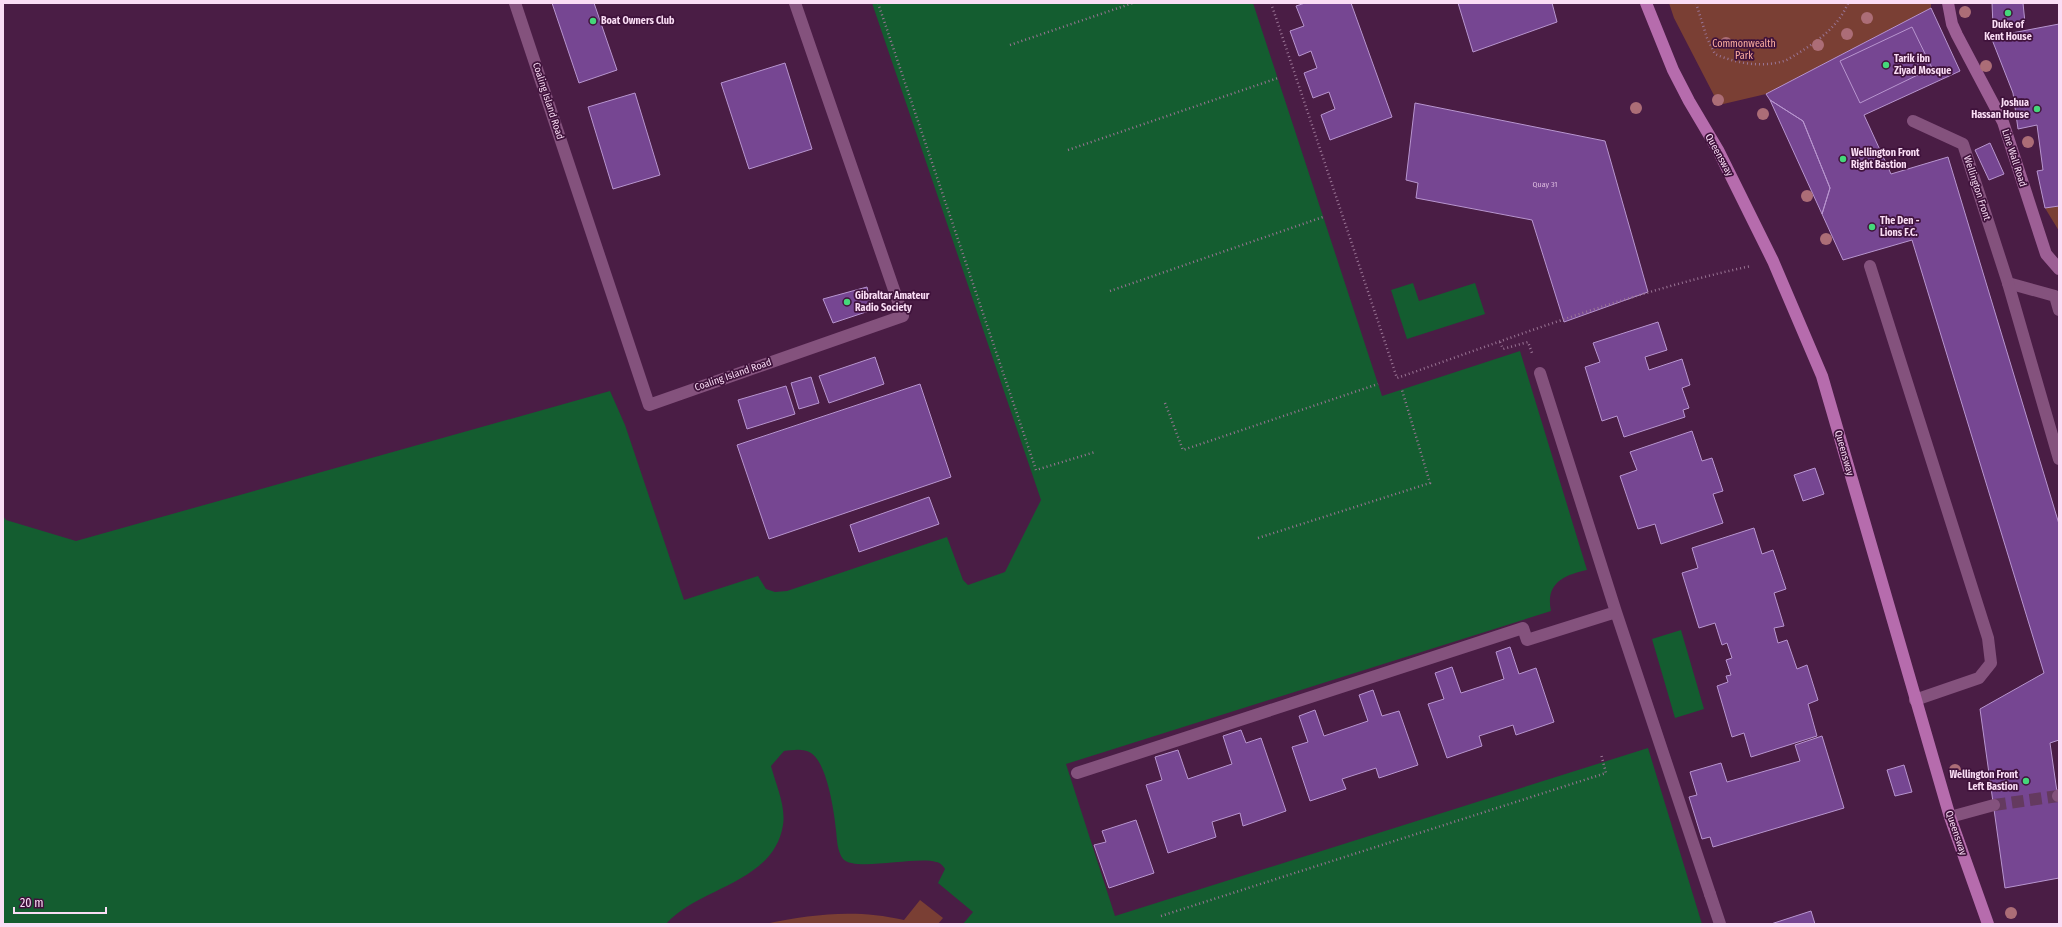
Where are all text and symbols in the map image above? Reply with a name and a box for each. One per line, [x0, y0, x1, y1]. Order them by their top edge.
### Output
marker: Duke of Kent House [2003, 8, 2013, 18]
place label: Boat Owners Club [601, 15, 675, 27]
marker: Boat Owners Club [588, 16, 598, 26]
place label: Duke of Kent House [1984, 19, 2032, 43]
park label: Commonwealth Park [1712, 38, 1776, 62]
place label: Tarik ibn Ziyad Mosque [1894, 53, 1951, 77]
marker: Tarik ibn Ziyad Mosque [1881, 60, 1891, 70]
street label: Coaling Island Road [530, 61, 566, 141]
place label: Joshua Hassan House [1971, 97, 2029, 121]
marker: Joshua Hassan House [2032, 104, 2042, 114]
street label: Line Wall Road [1999, 128, 2029, 188]
street label: Queensway [1702, 132, 1736, 179]
place label: Wellington Front Right Bastion [1851, 147, 1920, 171]
marker: Wellington Front Right Bastion [1838, 154, 1848, 164]
street label: Wellington Front [1961, 154, 1993, 222]
house number: Quay 31 [1533, 180, 1558, 189]
place label: The Den - Lions F.C. [1880, 215, 1920, 239]
marker: The Den - Lions F.C. [1867, 222, 1877, 232]
place label: Gibraltar Amateur Radio Society [855, 290, 930, 314]
marker: Gibraltar Amateur Radio Society [842, 297, 852, 307]
street label: Coaling Island Road [693, 356, 773, 394]
street label: Queensway [1832, 429, 1856, 478]
place label: Wellington Front Left Bastion [1950, 769, 2018, 793]
marker: Wellington Front Left Bastion [2021, 776, 2031, 786]
street label: Queensway [1943, 809, 1969, 857]
scale bar [14, 889, 106, 915]
text: 20 m [20, 896, 44, 910]

